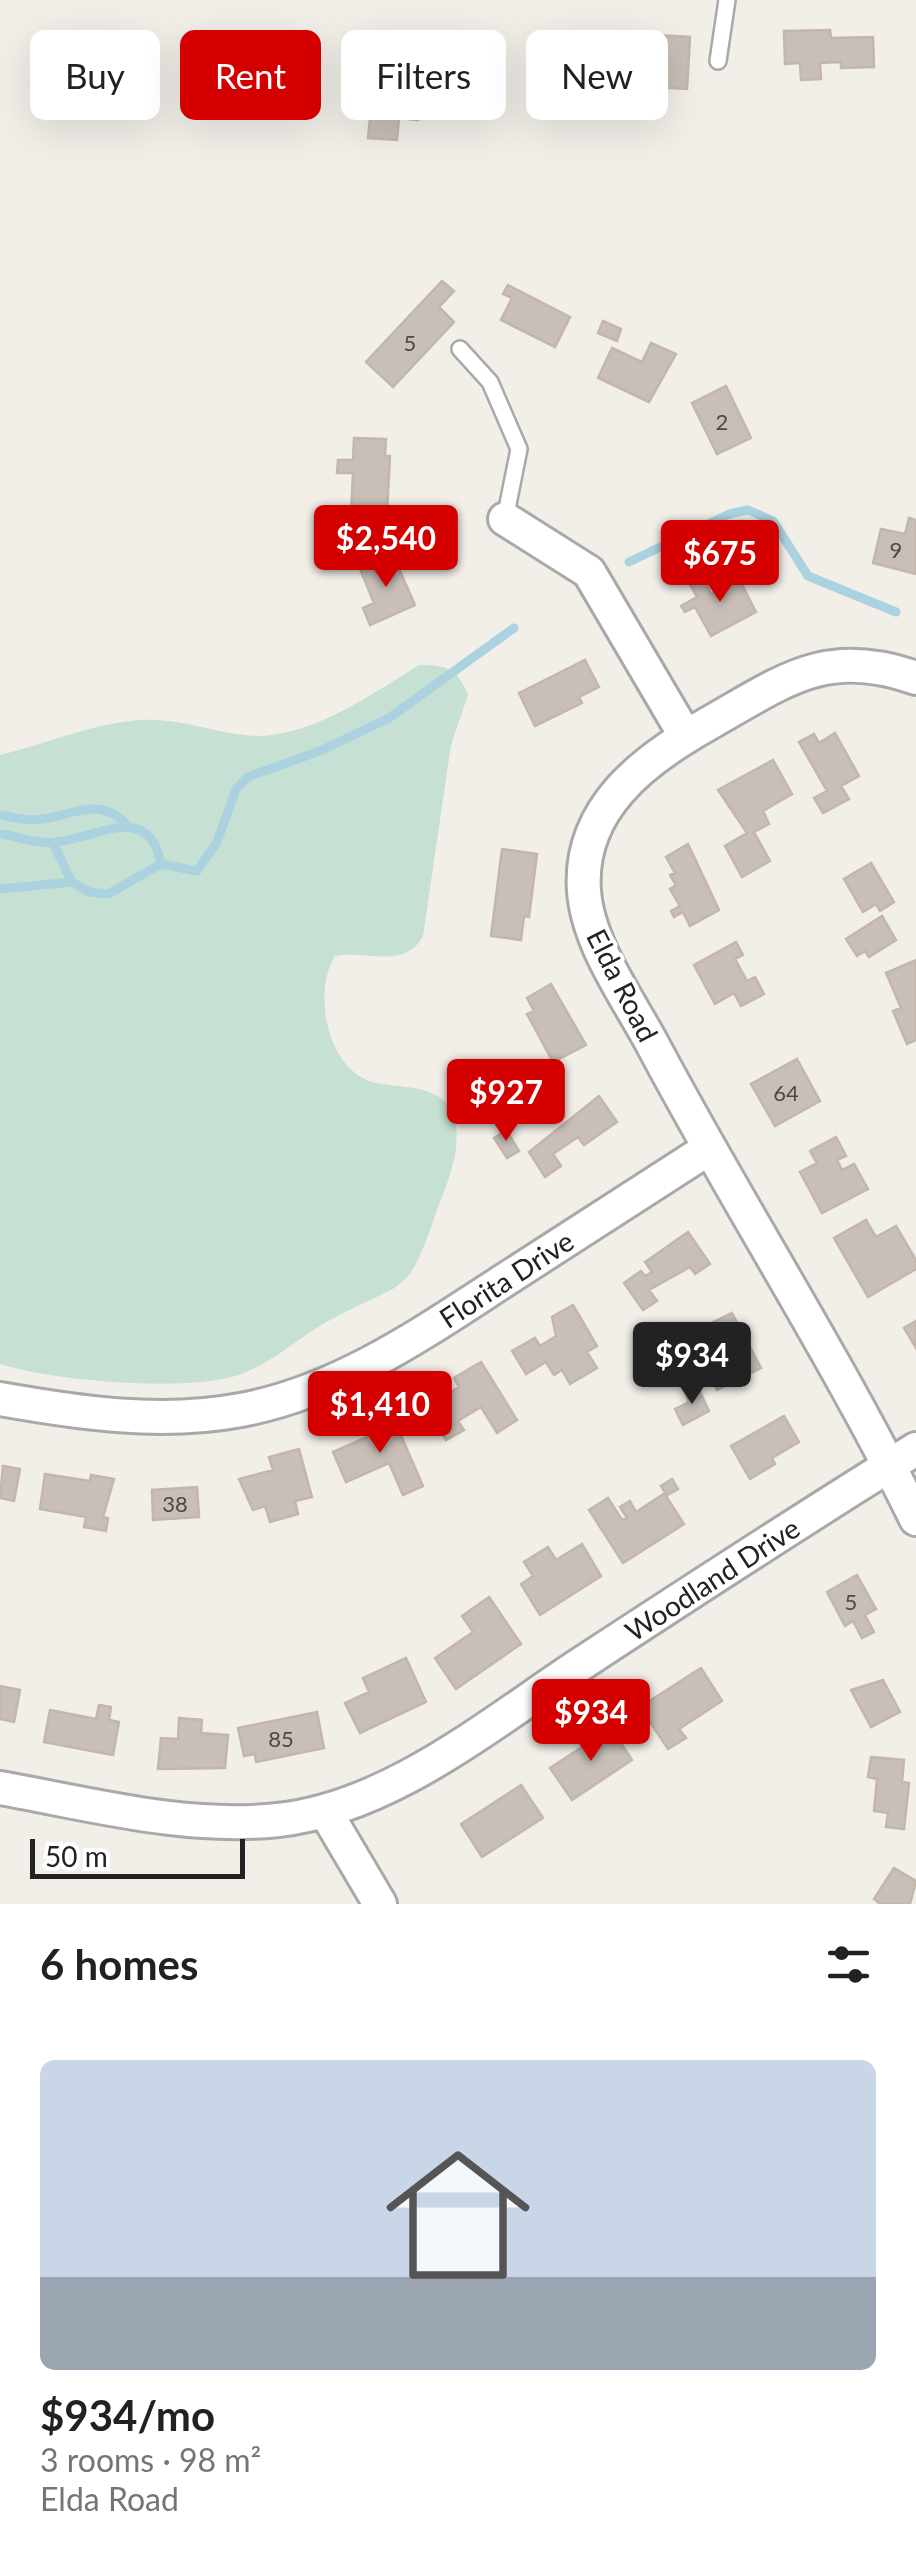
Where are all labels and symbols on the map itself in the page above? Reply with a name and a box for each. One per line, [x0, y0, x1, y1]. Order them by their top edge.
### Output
house number: 5 [404, 329, 416, 356]
house number: 2 [716, 408, 728, 435]
pin: $2,540 [305, 505, 467, 590]
pin: $675 [661, 520, 779, 605]
house number: 9 [890, 536, 902, 563]
street label: Elda Road [580, 923, 666, 1047]
pin: $927 [447, 1059, 565, 1144]
house number: 64 [773, 1079, 799, 1106]
street label: Florita Drive [433, 1223, 579, 1335]
pin: $934 [633, 1322, 751, 1407]
pin: $1,410 [299, 1371, 461, 1456]
house number: 38 [162, 1490, 188, 1517]
street label: Woodland Drive [619, 1510, 805, 1648]
house number: 5 [845, 1588, 857, 1615]
pin: $934 [532, 1679, 650, 1764]
house number: 85 [268, 1725, 294, 1752]
scale bar [30, 1834, 245, 1878]

